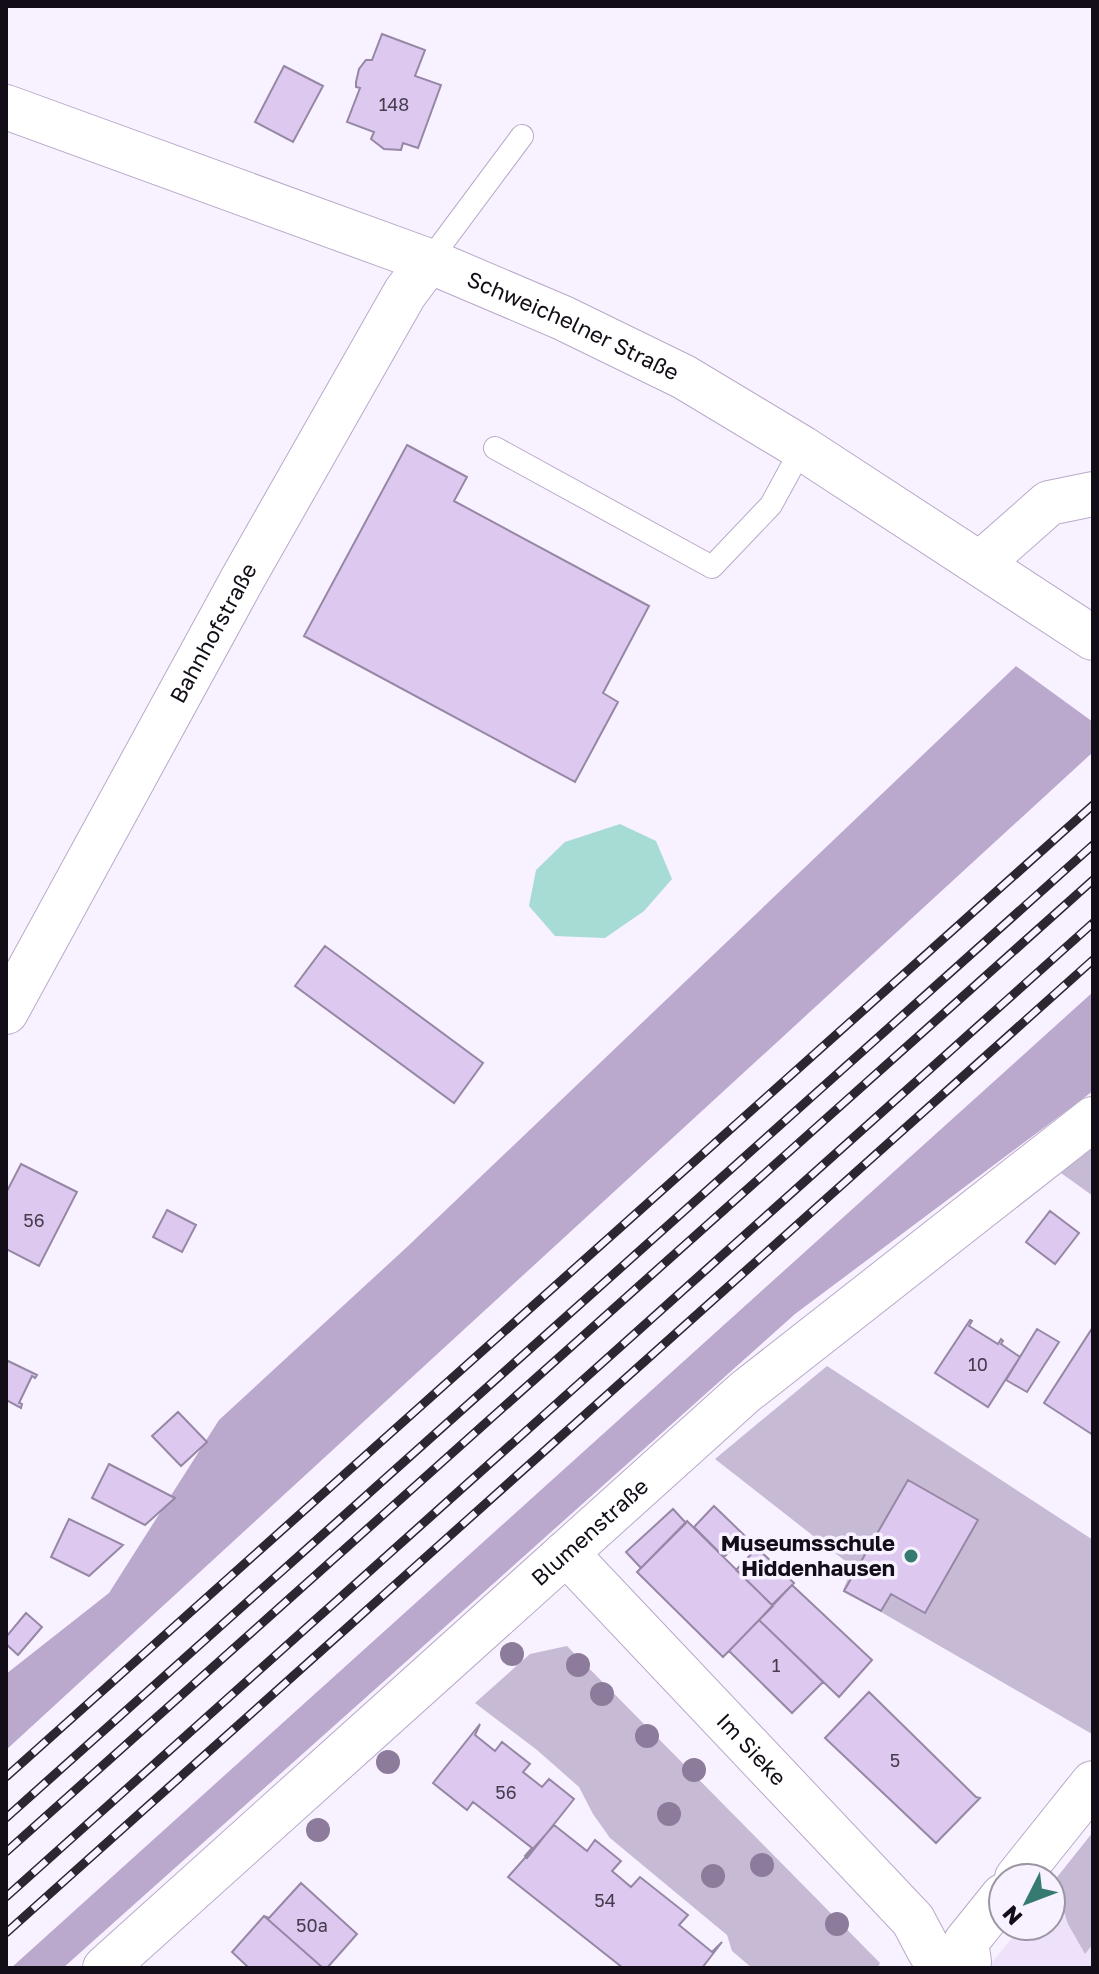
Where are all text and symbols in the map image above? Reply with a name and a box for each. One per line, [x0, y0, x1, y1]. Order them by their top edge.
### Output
house number: 148 [379, 93, 409, 115]
street label: Schweichelner Straße [463, 265, 684, 385]
street label: Bahnhofstraße [163, 558, 262, 707]
house number: 56 [23, 1209, 45, 1231]
house number: 10 [968, 1353, 988, 1375]
street label: Blumenstraße [525, 1472, 653, 1591]
place label: Museumsschule Hiddenhausen [721, 1529, 895, 1581]
marker: Museumsschule Hiddenhausen [902, 1547, 920, 1565]
house number: 1 [772, 1654, 781, 1676]
street label: Im Sieke [711, 1707, 792, 1791]
house number: 5 [890, 1749, 900, 1771]
house number: 56 [495, 1781, 517, 1803]
north arrow [987, 1862, 1067, 1942]
house number: 54 [594, 1889, 616, 1911]
text: N [996, 1900, 1027, 1931]
house number: 50a [296, 1914, 328, 1936]

